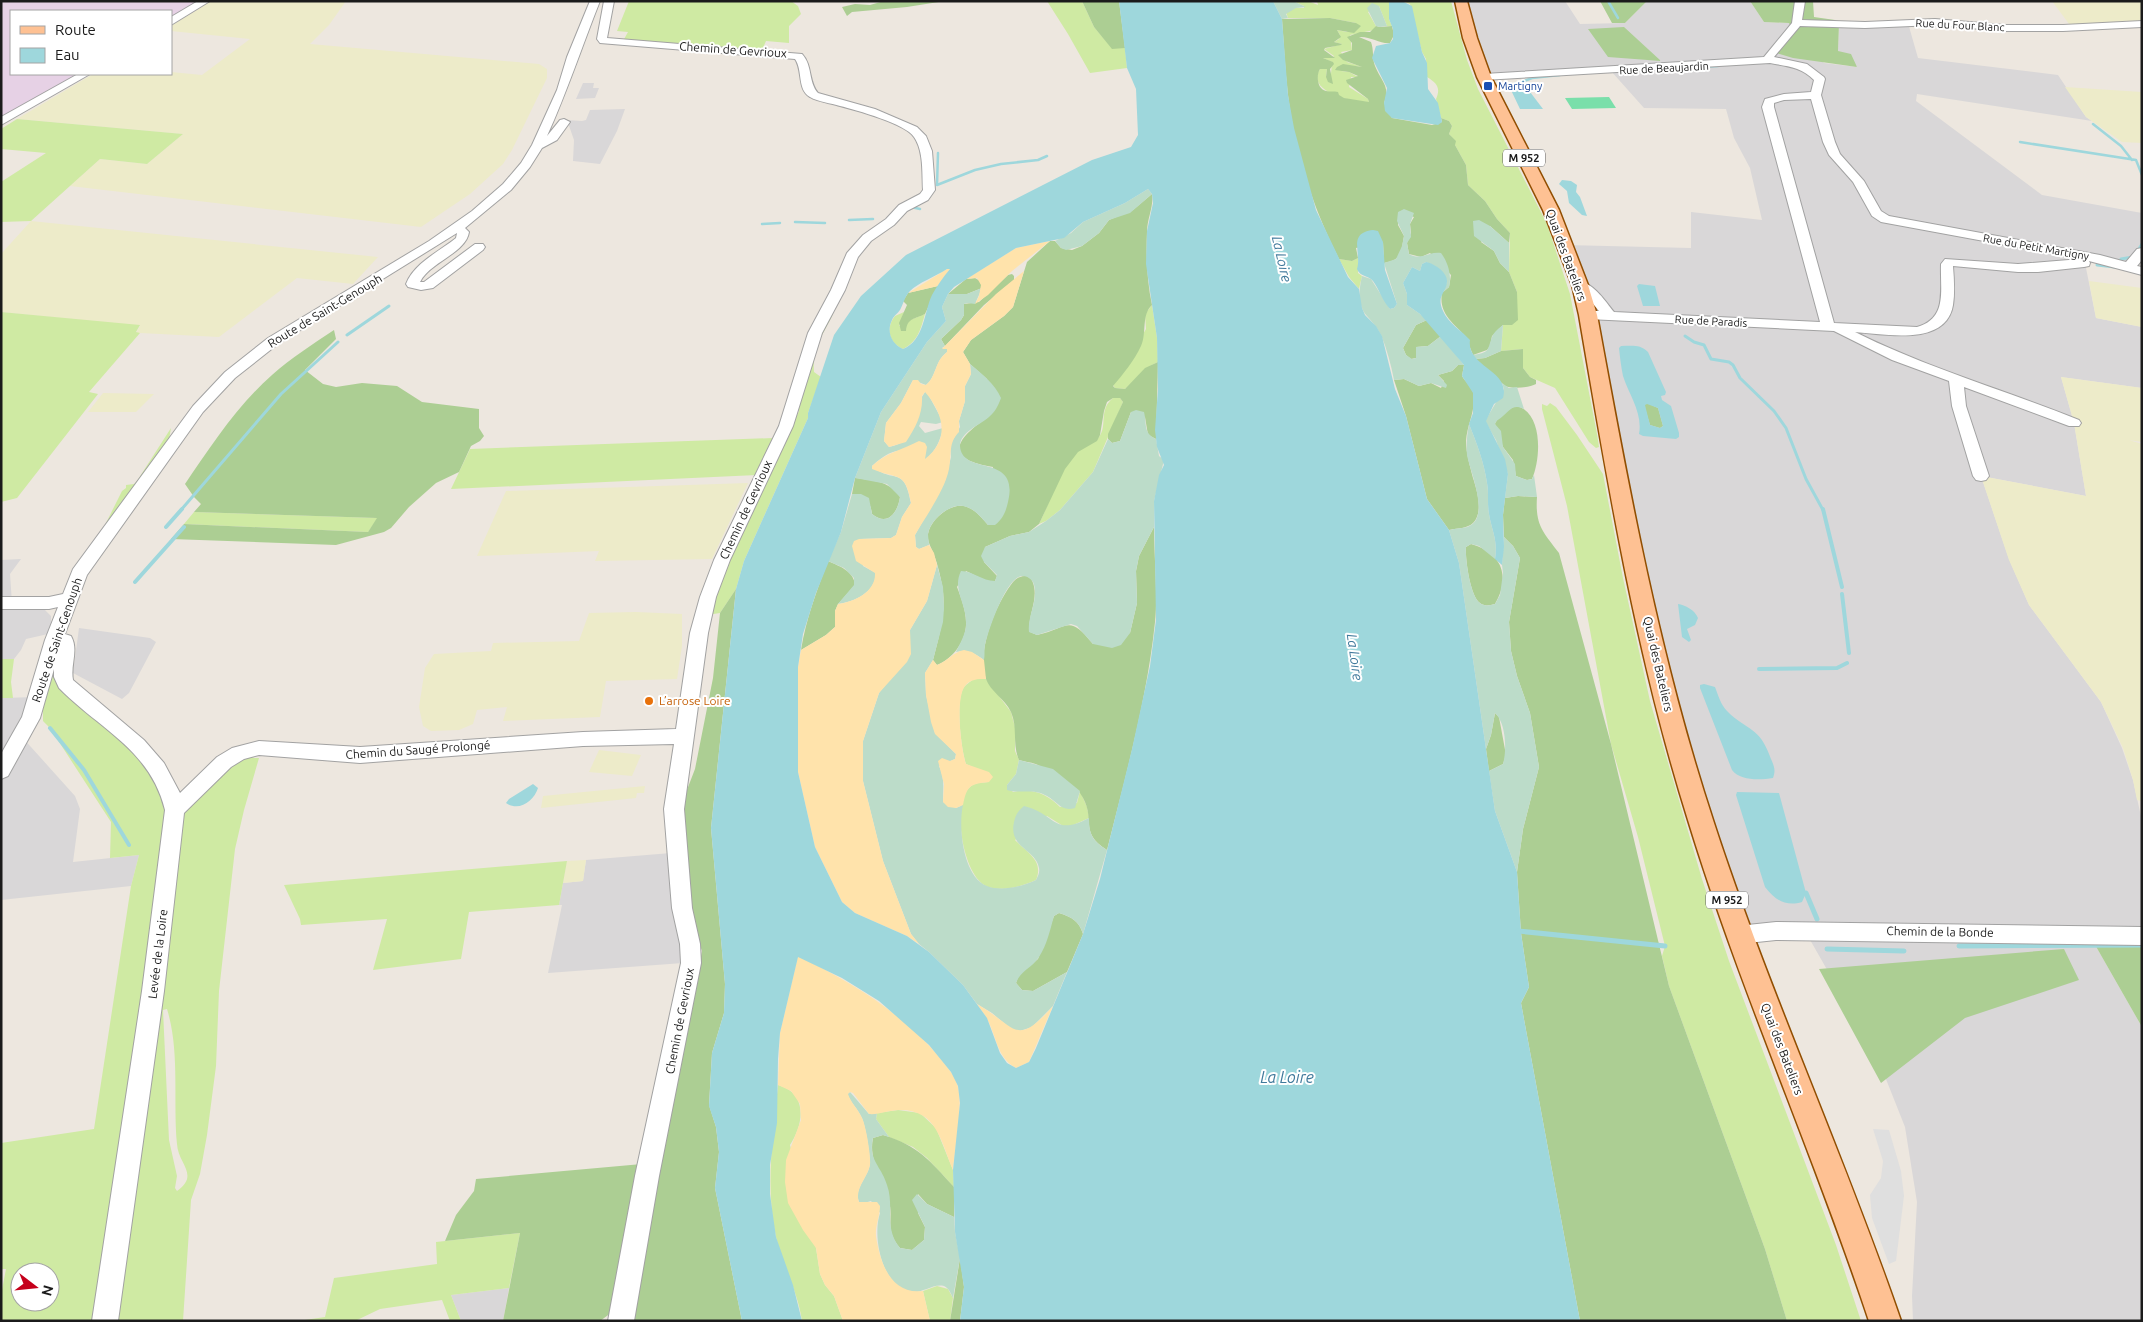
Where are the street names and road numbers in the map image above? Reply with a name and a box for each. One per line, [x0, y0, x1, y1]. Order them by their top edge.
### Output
street label: Rue du Four Blanc [1915, 17, 2005, 33]
street label: Chemin de Gevrioux [679, 39, 787, 60]
street label: Rue de Beaujardin [1619, 60, 1709, 76]
road number: M 952 [1503, 150, 1545, 167]
street label: Quai des Bateliers [1544, 207, 1589, 303]
street label: Rue du Petit Martigny [1982, 232, 2091, 262]
street label: Route de Saint-Genouph [265, 271, 384, 350]
street label: Rue de Paradis [1674, 313, 1748, 329]
street label: Chemin de Gevrioux [717, 458, 774, 561]
street label: Route de Saint-Genouph [29, 576, 84, 704]
street label: Quai des Bateliers [1641, 615, 1676, 713]
street label: Chemin du Saugé Prolongé [345, 738, 491, 761]
road number: M 952 [1706, 892, 1748, 908]
street label: Levée de la Loire [146, 908, 169, 1000]
street label: Chemin de la Bonde [1886, 924, 1994, 939]
street label: Chemin de Gevrioux [663, 967, 696, 1075]
street label: Quai des Bateliers [1759, 1001, 1806, 1097]

